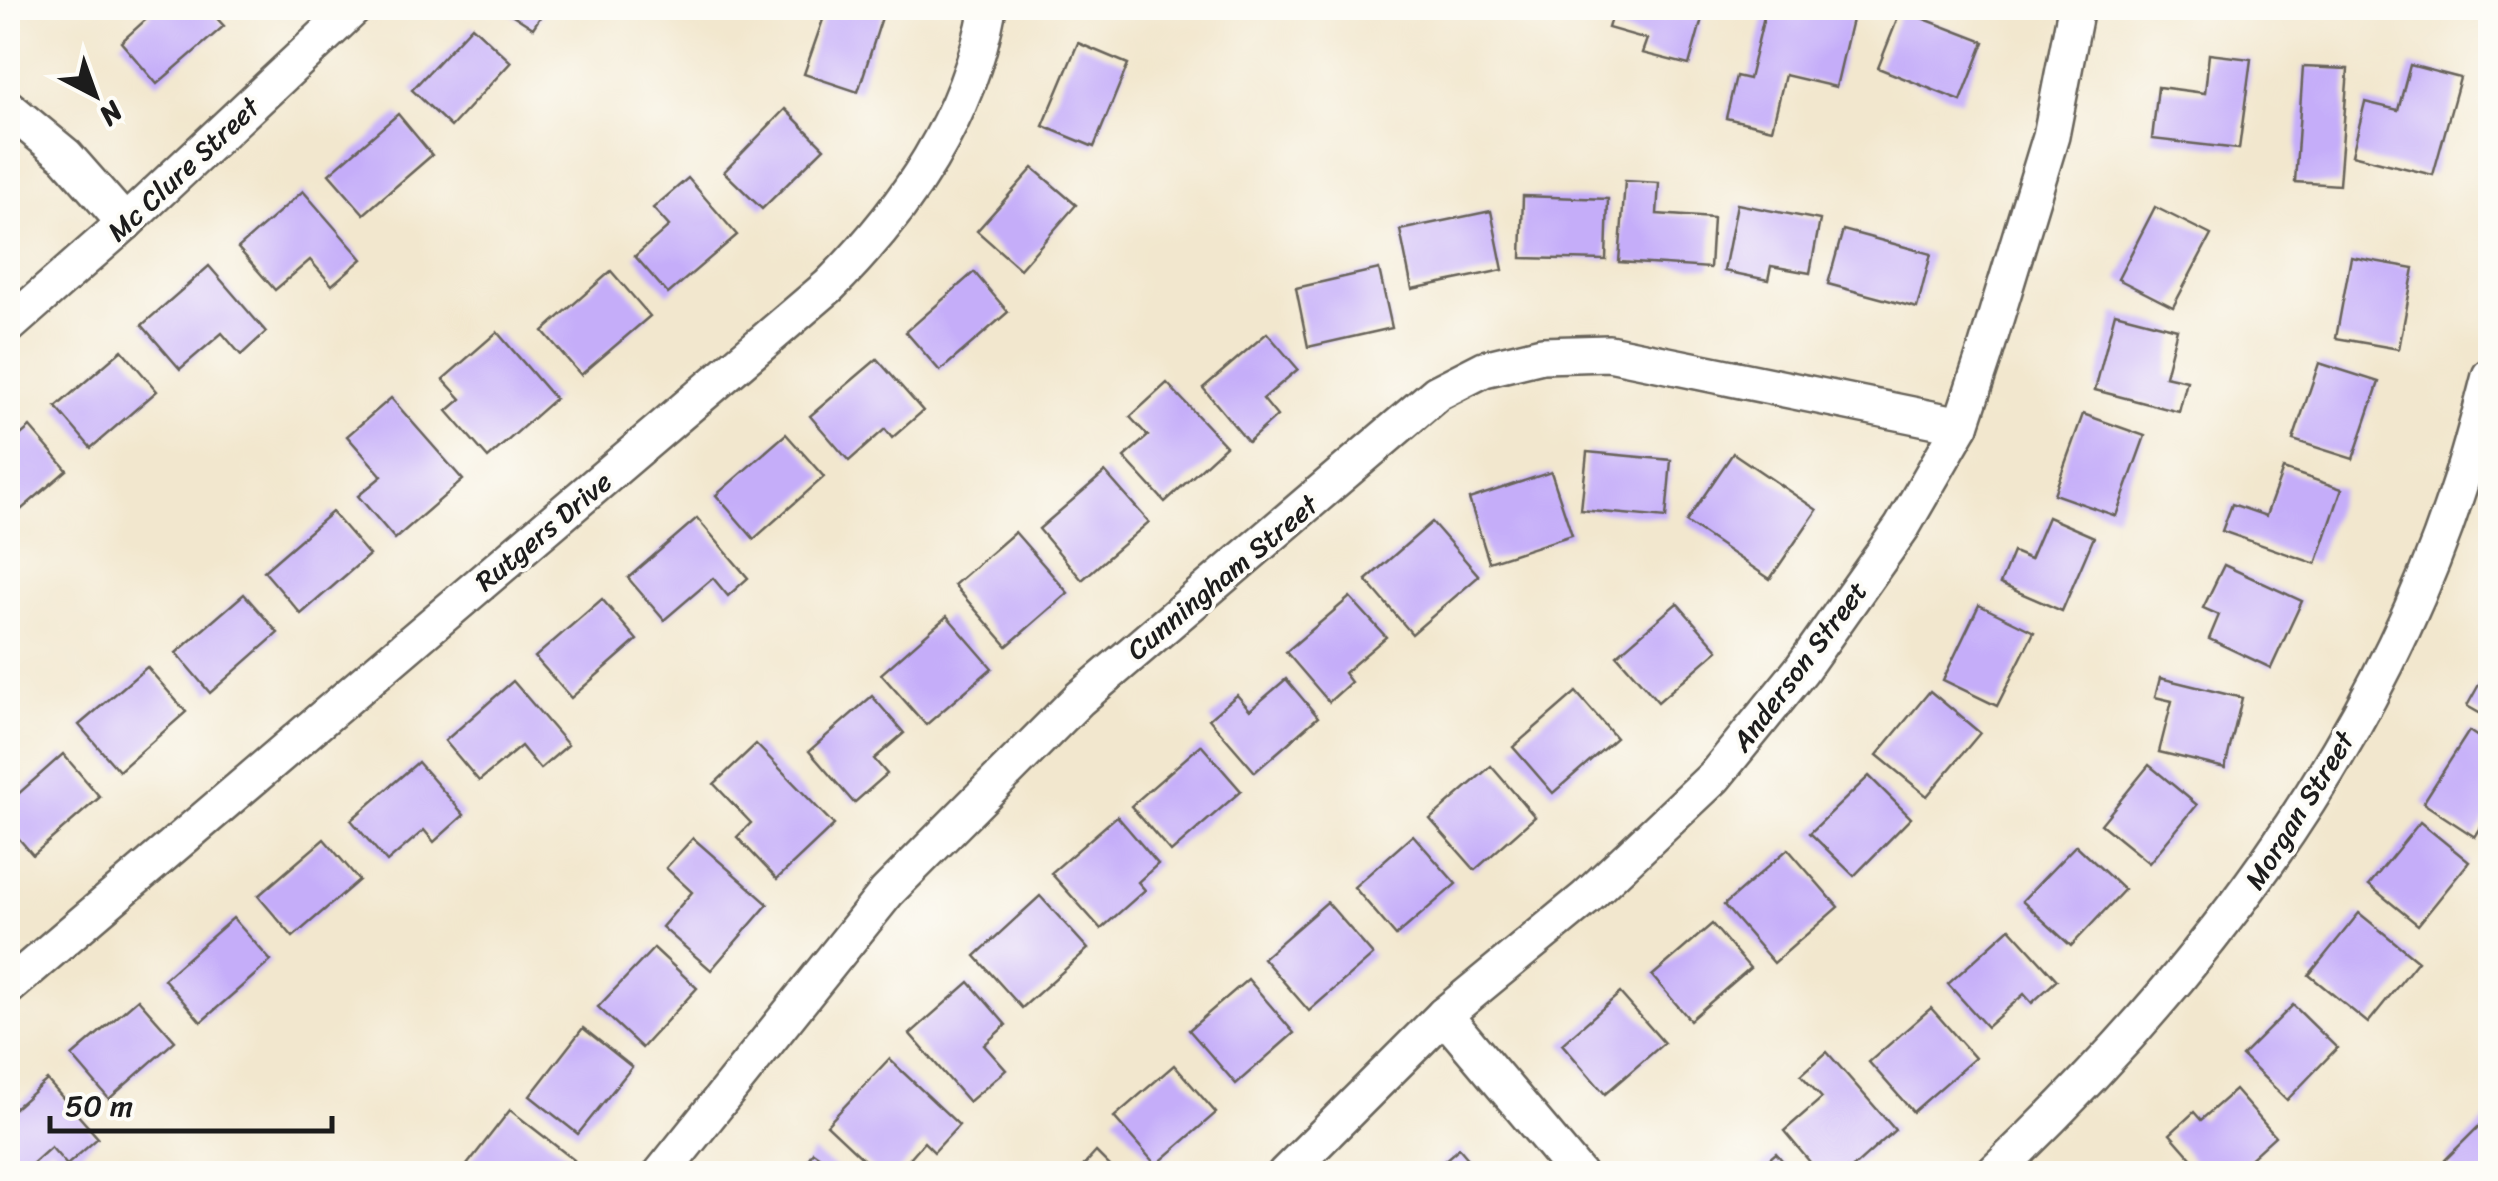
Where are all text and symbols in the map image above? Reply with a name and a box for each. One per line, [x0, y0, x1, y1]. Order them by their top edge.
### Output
north arrow [45, 45, 145, 145]
street label: Mc Clure Street [95, 84, 273, 254]
text: N [87, 88, 135, 139]
street label: Rutgers Drive [463, 459, 623, 604]
street label: Cunningham Street [1115, 481, 1331, 673]
street label: Anderson Street [1718, 570, 1880, 763]
street label: Morgan Street [2231, 720, 2369, 899]
scale bar [50, 1071, 332, 1133]
text: 50 m [65, 1079, 133, 1133]

